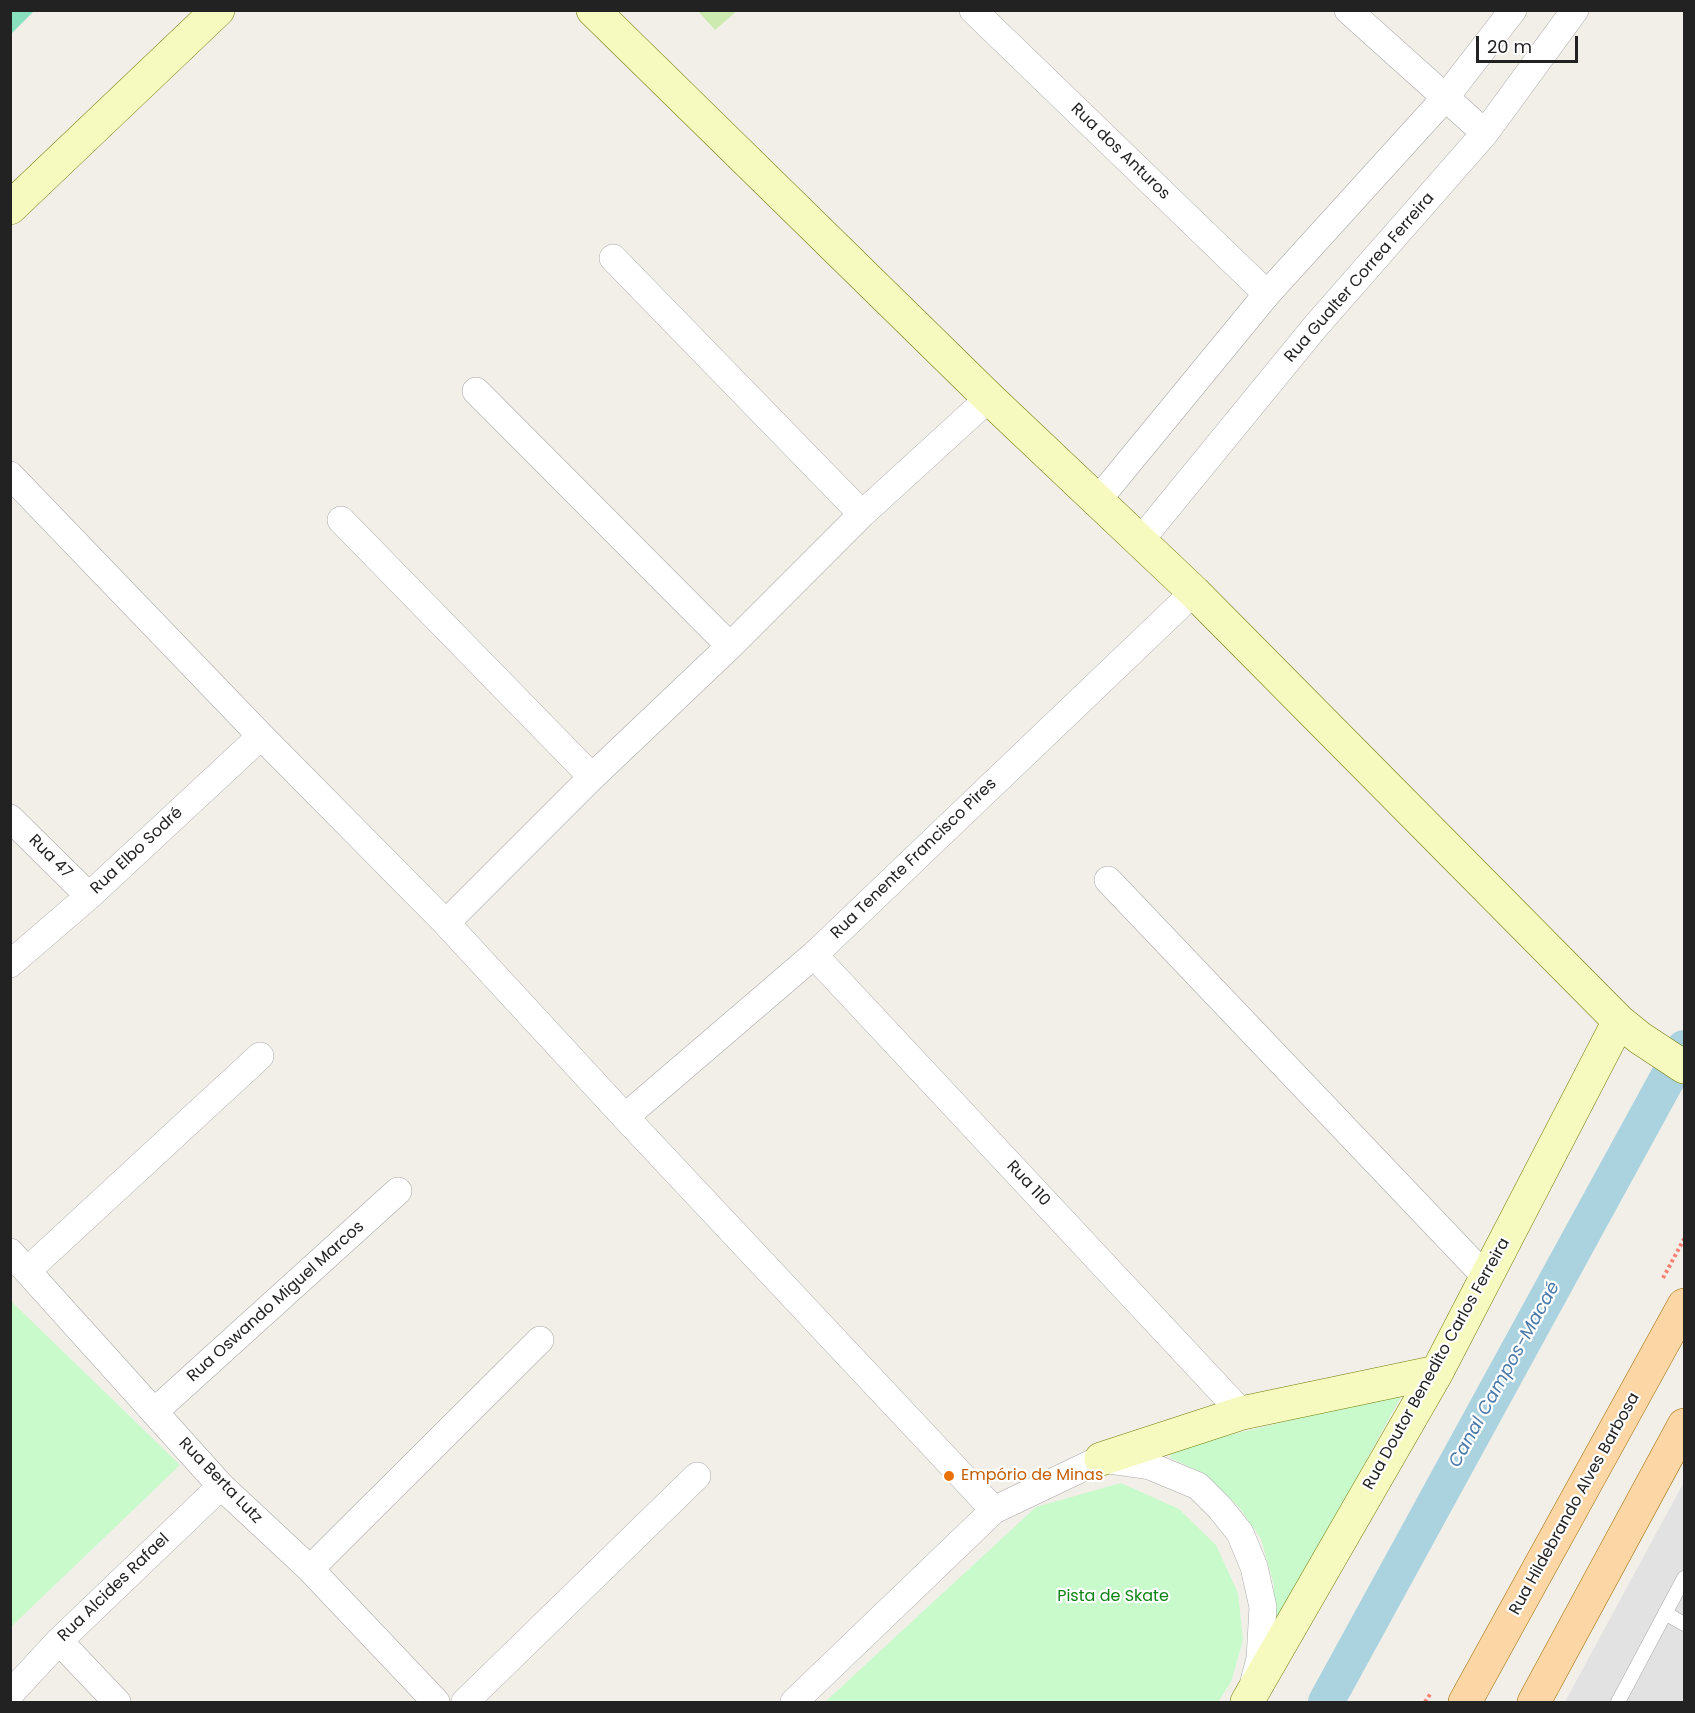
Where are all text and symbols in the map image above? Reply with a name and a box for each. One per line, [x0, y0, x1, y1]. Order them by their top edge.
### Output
scale bar [1479, 24, 1581, 62]
text: 20 m [1487, 34, 1532, 59]
street label: Rua dos Anturos [1066, 100, 1174, 204]
street label: Rua Gualter Correa Ferreira [1281, 189, 1439, 367]
street label: Rua Tenente Francisco Pires [827, 775, 1001, 943]
street label: Rua Elbo Sodré [87, 803, 187, 899]
street label: Rua 47 [24, 831, 76, 883]
street label: Rua 110 [1002, 1157, 1054, 1211]
street label: Rua Oswando Miguel Marcos [184, 1217, 368, 1387]
street label: Rua Doutor Benedito Carlos Ferreira [1360, 1235, 1514, 1493]
water label: Canal Campos-Macaé [1445, 1278, 1565, 1472]
street label: Rua Hildebrando Alves Barbosa [1506, 1390, 1644, 1618]
street label: Rua Berta Lutz [174, 1434, 266, 1528]
place label: Empório de Minas [961, 1466, 1103, 1486]
marker: Empório de Minas [942, 1469, 956, 1483]
street label: Rua Alcides Rafael [54, 1530, 174, 1646]
park label: Pista de Skate [1057, 1587, 1169, 1607]

